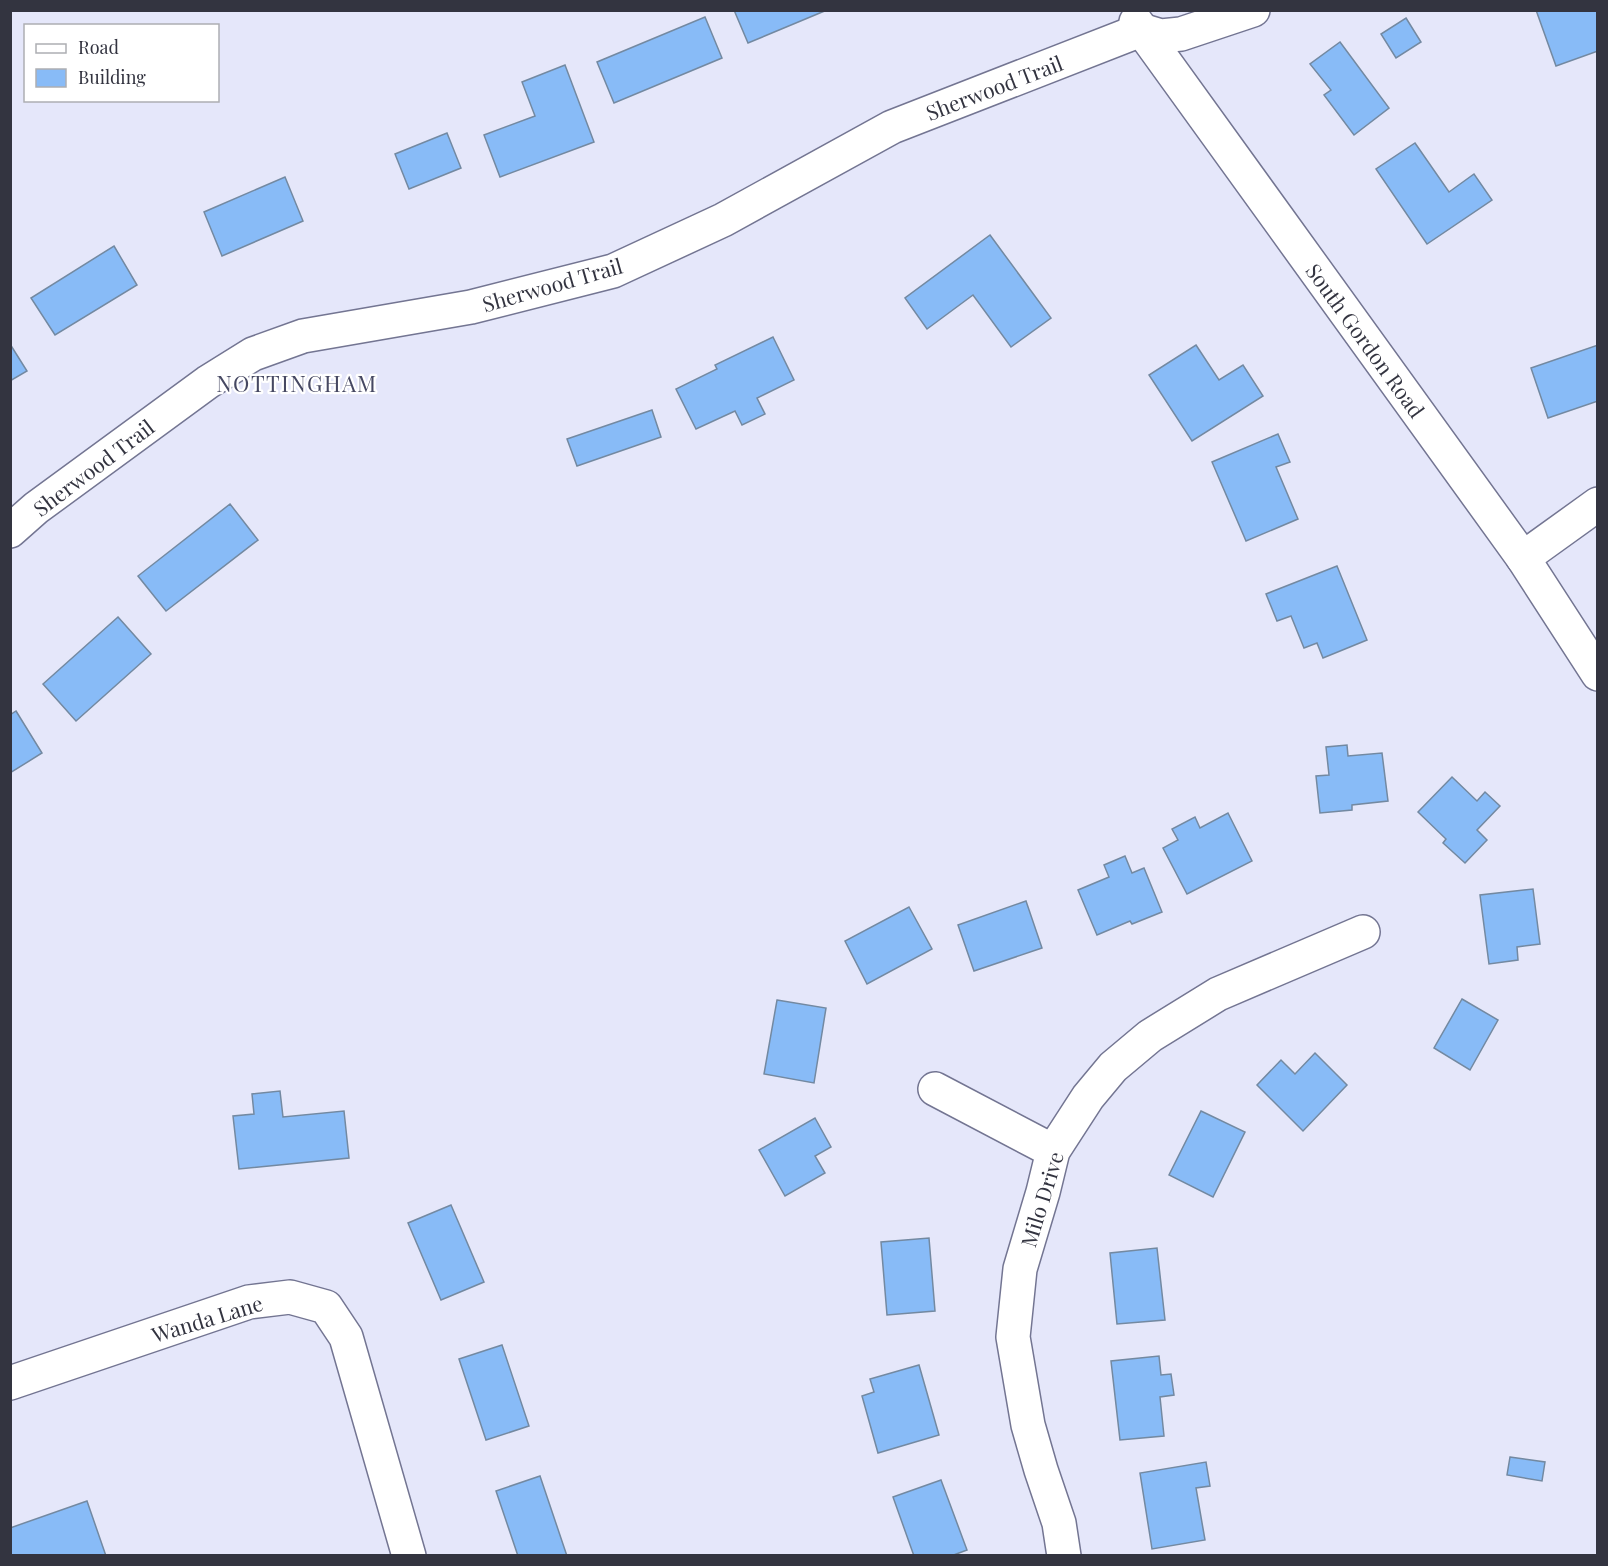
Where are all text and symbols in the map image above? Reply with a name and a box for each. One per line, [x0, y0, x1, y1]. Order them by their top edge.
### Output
legend [24, 24, 219, 102]
text: Road [78, 35, 119, 59]
street label: Sherwood Trail [921, 48, 1067, 126]
text: Building [78, 65, 146, 89]
street label: Sherwood Trail [479, 251, 625, 317]
street label: South Gordon Road [1300, 257, 1432, 423]
district label: NOTTINGHAM [216, 368, 378, 398]
street label: Sherwood Trail [27, 412, 159, 522]
street label: Milo Drive [1013, 1148, 1069, 1250]
street label: Wanda Lane [147, 1288, 266, 1348]

